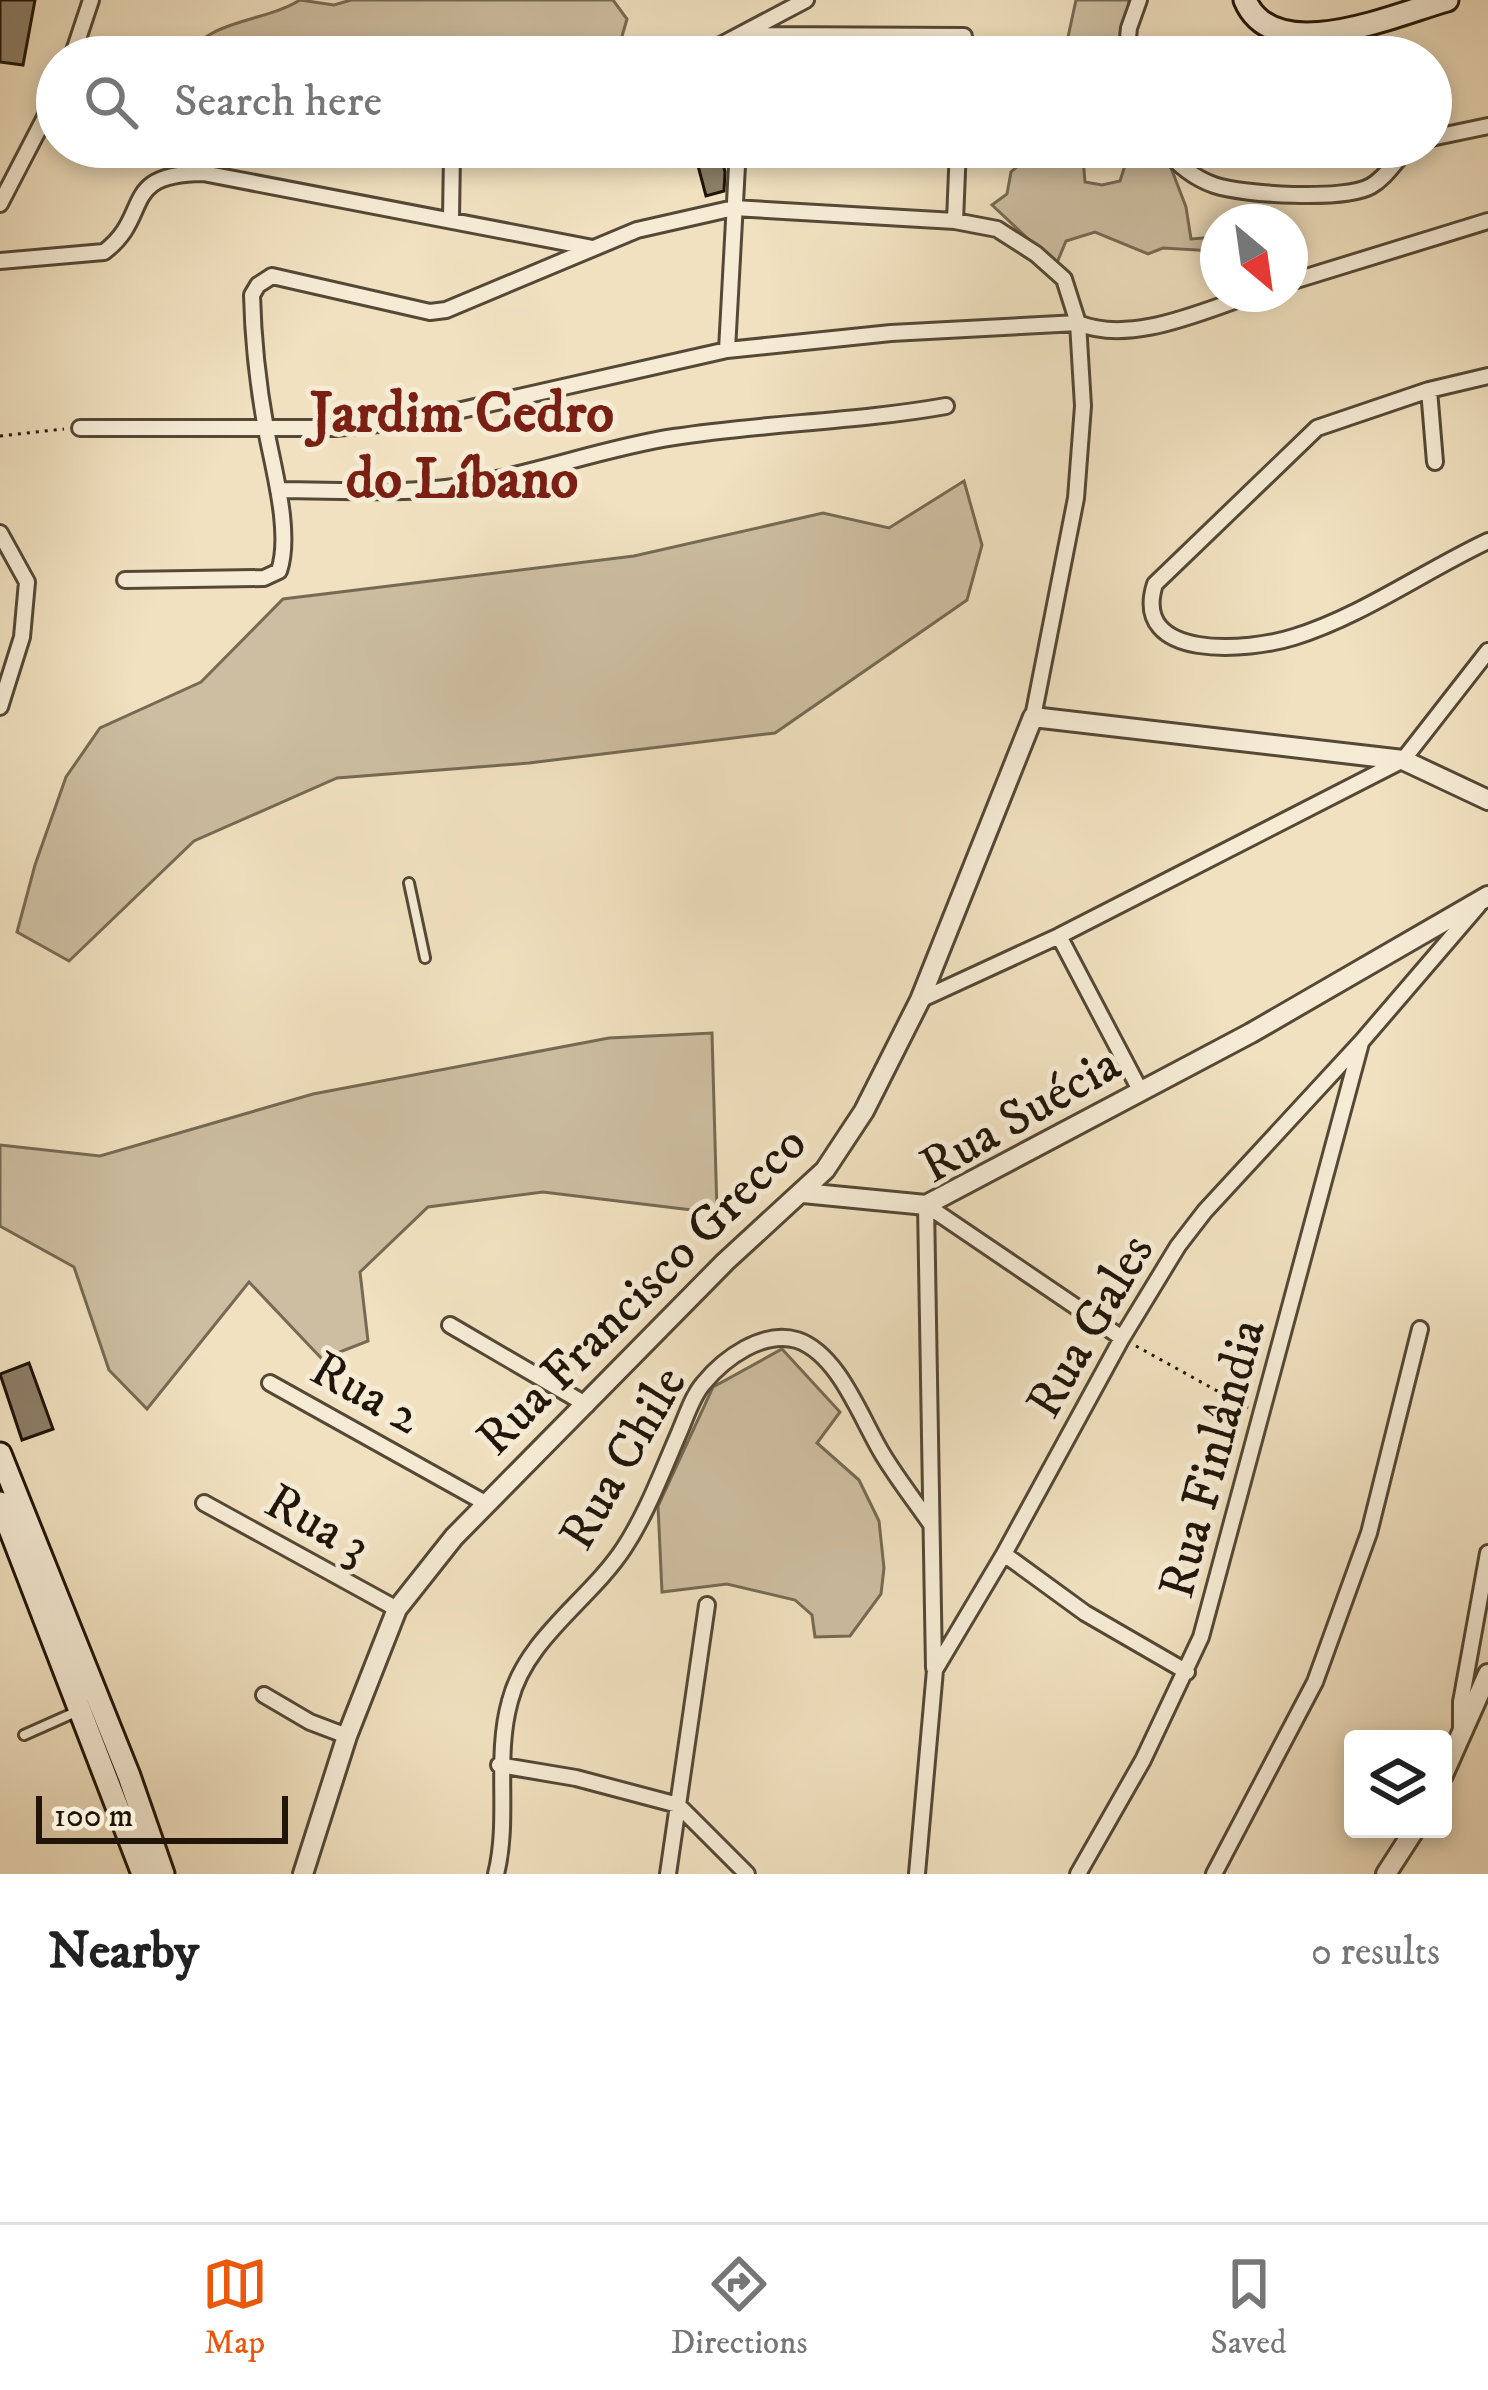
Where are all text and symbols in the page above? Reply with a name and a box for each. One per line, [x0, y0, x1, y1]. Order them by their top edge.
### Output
search box [36, 36, 1452, 168]
icon: search [78, 69, 144, 135]
text: Search here [174, 74, 382, 130]
north arrow [1200, 204, 1308, 312]
district label: Jardim Cedro do Líbano [304, 379, 614, 516]
street label: Rua Suécia [909, 1033, 1132, 1198]
street label: Rua Francisco Grecco [463, 1112, 821, 1470]
street label: Rua Gales [1012, 1223, 1169, 1430]
street label: Rua Finlândia [1145, 1312, 1281, 1605]
street label: Rua 2 [299, 1337, 432, 1450]
street label: Rua Chile [546, 1355, 702, 1562]
street label: Rua 3 [254, 1470, 381, 1579]
map controls [1344, 1730, 1452, 1838]
button: layers [1344, 1730, 1452, 1838]
scale bar [36, 1790, 288, 1843]
text: 100 m [54, 1796, 133, 1837]
text: Nearby [48, 1920, 199, 1984]
text: 0 results [1311, 1928, 1440, 1977]
tab: Map [202, 2251, 268, 2364]
tab: Directions [671, 2251, 807, 2364]
tab: Saved [1211, 2251, 1286, 2364]

